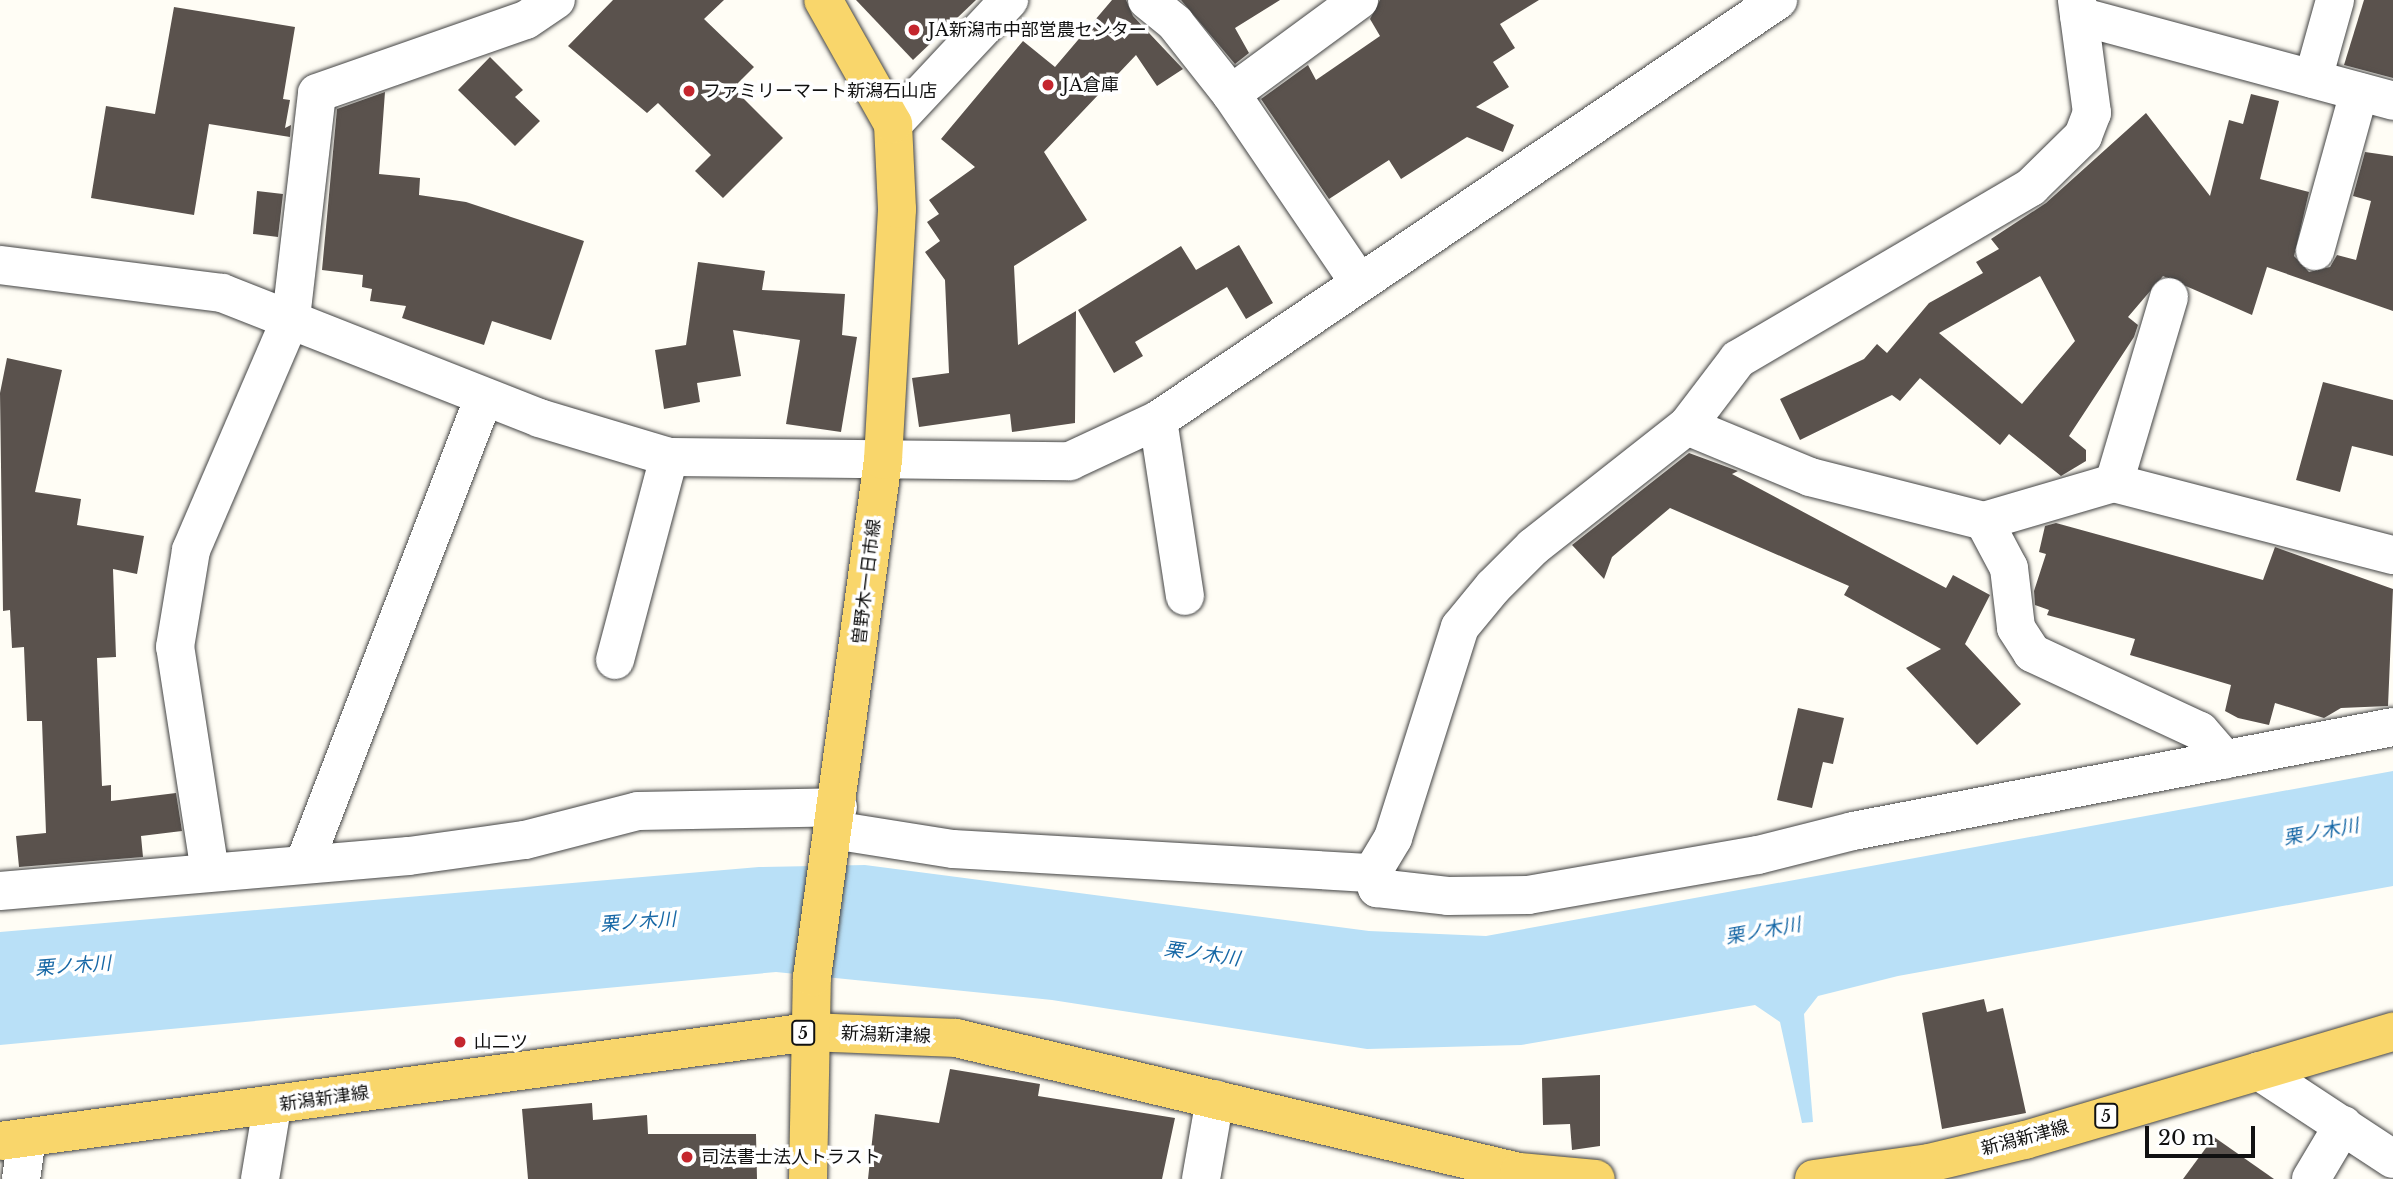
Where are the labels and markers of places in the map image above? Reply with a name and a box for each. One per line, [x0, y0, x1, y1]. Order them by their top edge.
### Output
place label: JA新潟市中部営農センター [928, 19, 1147, 41]
marker: JA新潟市中部営農センター [906, 22, 922, 38]
place label: JA倉庫 [1062, 74, 1119, 96]
marker: JA倉庫 [1040, 77, 1056, 93]
place label: ファミリーマート新潟石山店 [703, 80, 937, 102]
marker: ファミリーマート新潟石山店 [681, 83, 697, 99]
place label: 山二ツ [474, 1031, 528, 1053]
marker: 山二ツ [452, 1034, 468, 1050]
place label: 司法書士法人トラスト [701, 1146, 881, 1168]
marker: 司法書士法人トラスト [679, 1149, 695, 1165]

